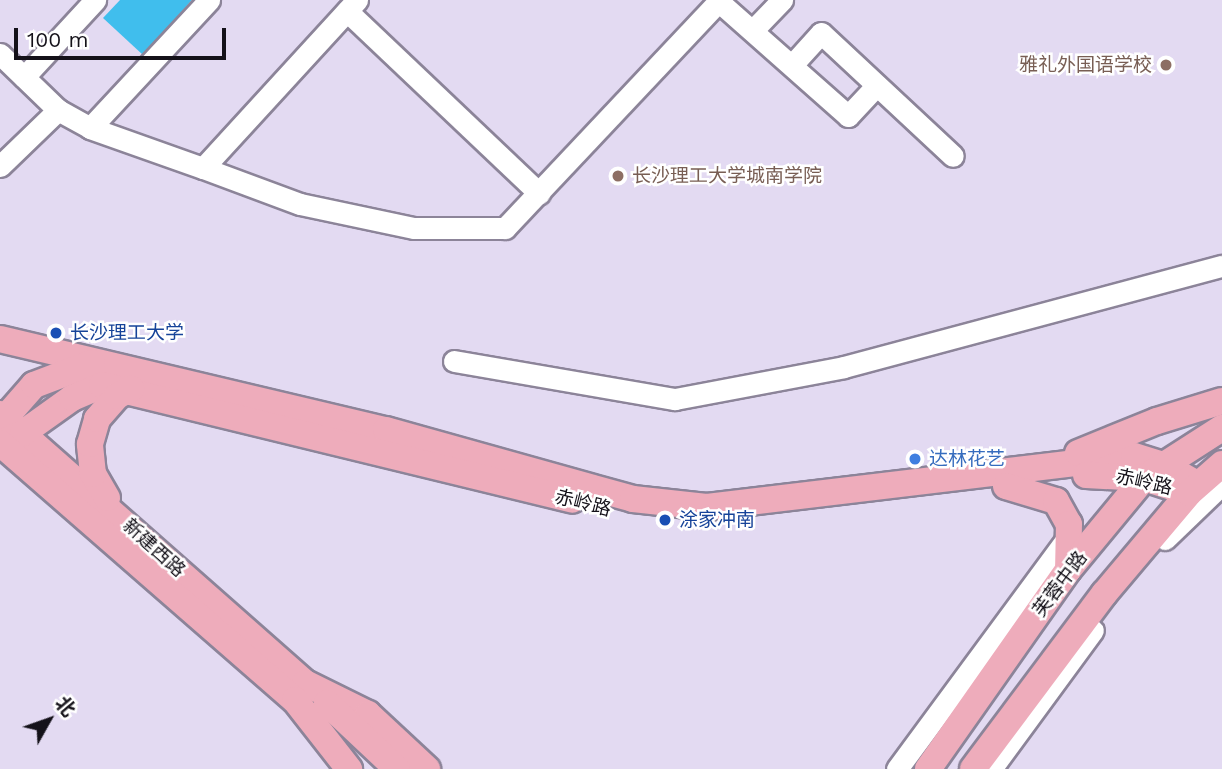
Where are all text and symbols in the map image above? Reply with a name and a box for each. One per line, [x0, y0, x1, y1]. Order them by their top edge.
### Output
scale bar [18, 14, 229, 58]
text: 100 m [27, 27, 89, 52]
place label: 雅礼外国语学校 [1019, 54, 1152, 76]
marker: 雅礼外国语学校 [1158, 57, 1174, 73]
place label: 长沙理工大学城南学院 [632, 165, 822, 187]
marker: 长沙理工大学城南学院 [610, 168, 626, 184]
place label: 长沙理工大学 [70, 322, 184, 344]
marker: 长沙理工大学 [48, 325, 64, 341]
place label: 达林花艺 [929, 448, 1005, 470]
marker: 达林花艺 [907, 451, 923, 467]
street label: 赤岭路 [1114, 464, 1174, 500]
street label: 赤岭路 [553, 485, 613, 521]
place label: 涂家冲南 [679, 509, 755, 531]
marker: 涂家冲南 [657, 512, 673, 528]
street label: 新建西路 [118, 514, 190, 582]
street label: 芙蓉中路 [1028, 547, 1092, 621]
north arrow [14, 685, 84, 755]
text: 北 [51, 691, 80, 721]

